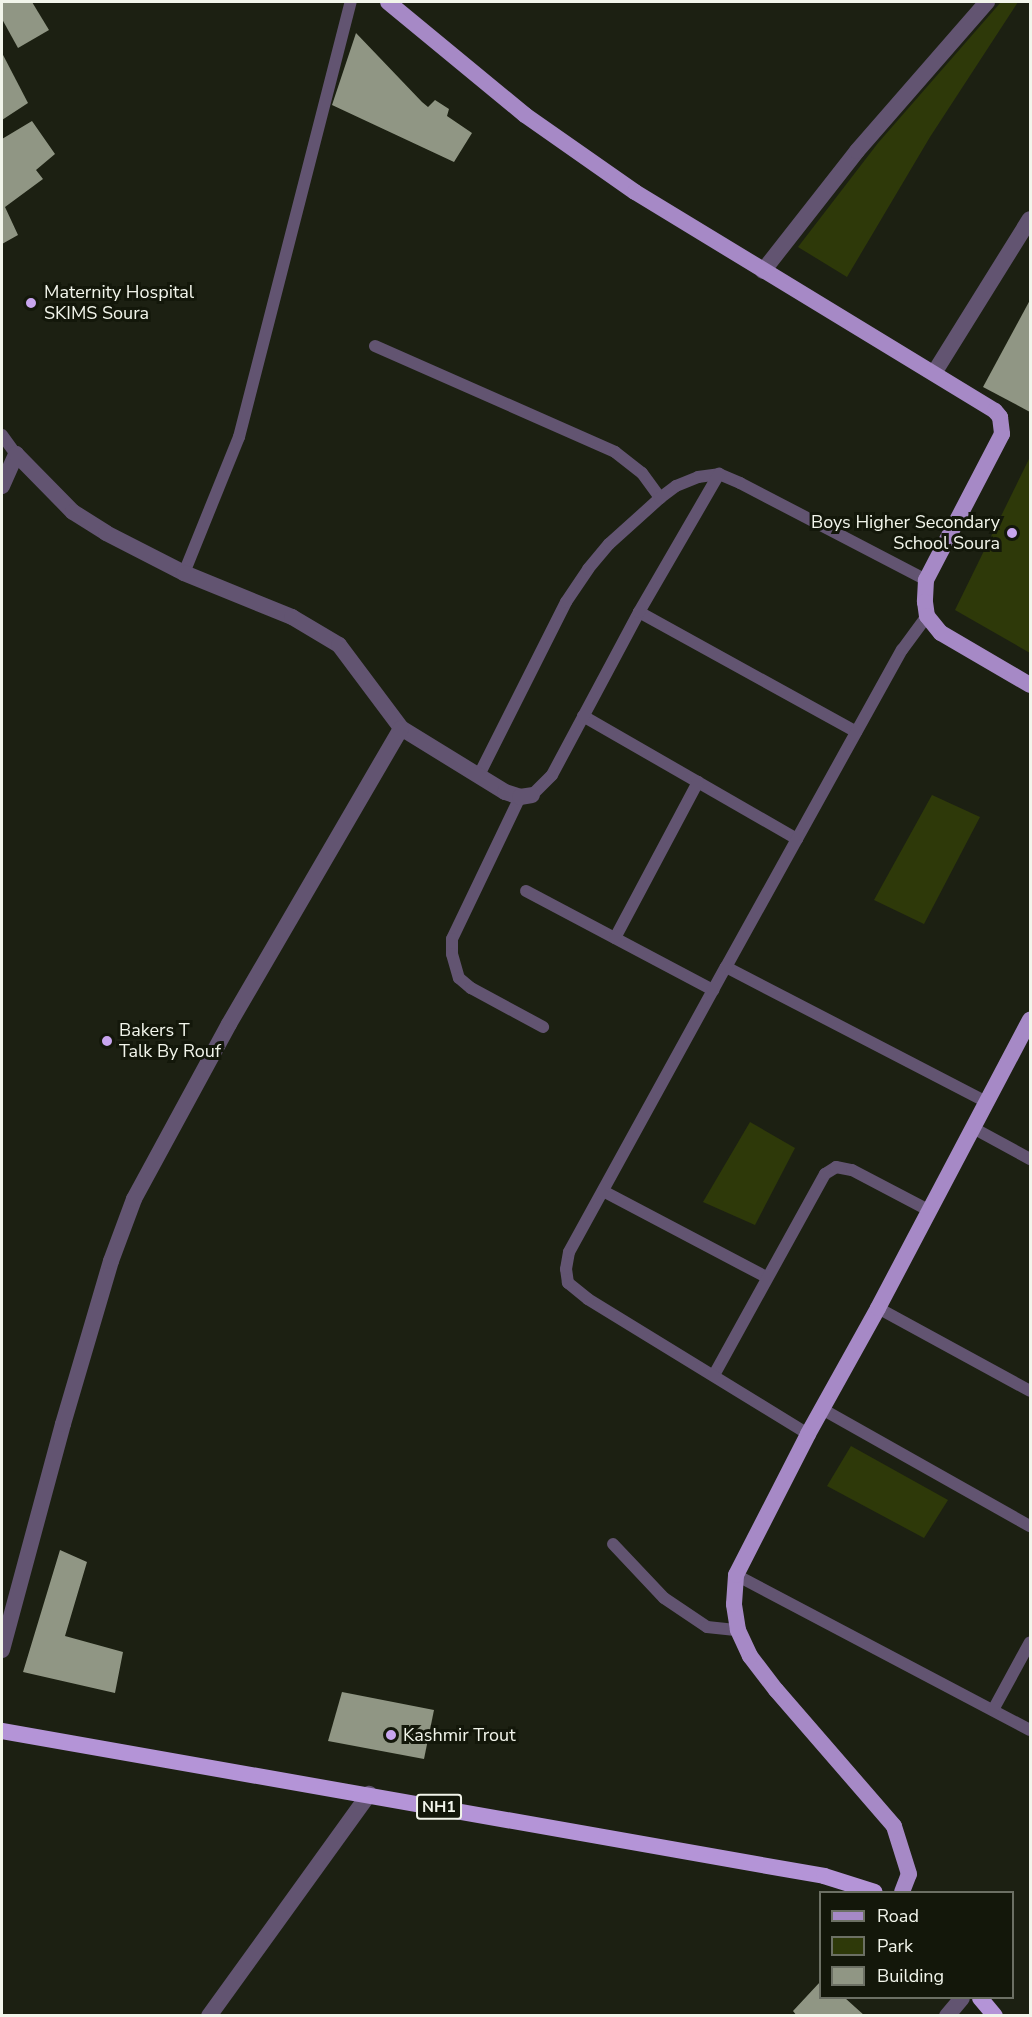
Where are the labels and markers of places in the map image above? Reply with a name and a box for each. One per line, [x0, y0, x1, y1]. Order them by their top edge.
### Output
place label: Maternity Hospital SKIMS Soura [44, 282, 194, 324]
marker: Maternity Hospital SKIMS Soura [22, 294, 40, 312]
place label: Boys Higher Secondary School Soura [811, 512, 1000, 554]
marker: Boys Higher Secondary School Soura [1005, 526, 1019, 540]
place label: Bakers T Talk By Rouf [119, 1020, 221, 1062]
marker: Bakers T Talk By Rouf [100, 1034, 114, 1048]
place label: Kashmir Trout [403, 1724, 516, 1746]
marker: Kashmir Trout [384, 1728, 398, 1742]

